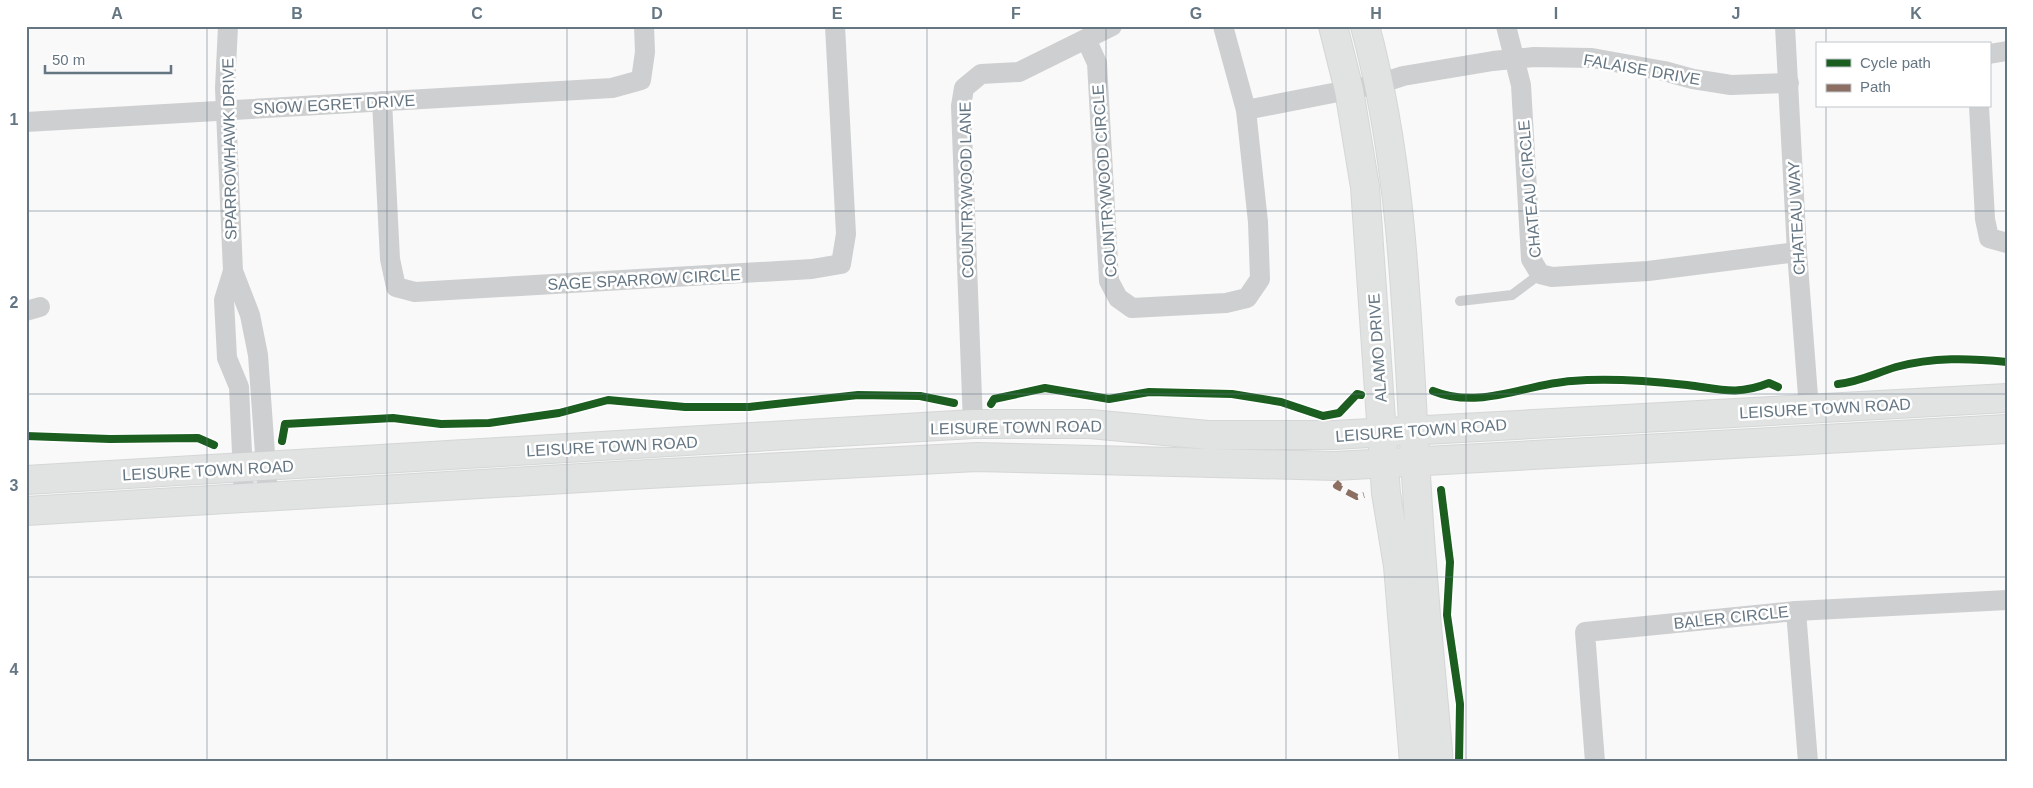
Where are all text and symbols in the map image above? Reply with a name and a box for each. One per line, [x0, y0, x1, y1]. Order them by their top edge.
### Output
text: A [111, 5, 123, 22]
text: B [291, 5, 303, 22]
text: C [471, 5, 483, 22]
text: D [651, 5, 663, 22]
text: E [832, 5, 843, 22]
text: F [1011, 5, 1021, 22]
text: G [1190, 5, 1202, 22]
text: H [1370, 5, 1382, 22]
text: I [1554, 5, 1558, 22]
text: J [1732, 5, 1740, 22]
text: K [1910, 5, 1922, 22]
scale bar [45, 42, 171, 74]
legend [1816, 42, 1990, 108]
text: 50 m [52, 51, 85, 68]
street label: FALAISE DRIVE [1582, 51, 1702, 88]
text: Cycle path [1860, 54, 1931, 71]
street label: SPARROWHAWK DRIVE [219, 58, 240, 240]
text: Path [1860, 78, 1891, 95]
street label: COUNTRYWOOD CIRCLE [1089, 84, 1120, 278]
street label: SNOW EGRET DRIVE [252, 92, 416, 117]
street label: COUNTRYWOOD LANE [956, 102, 977, 278]
text: 1 [10, 111, 19, 128]
street label: CHATEAU CIRCLE [1515, 119, 1544, 259]
street label: CHATEAU WAY [1785, 160, 1808, 276]
street label: SAGE SPARROW CIRCLE [547, 266, 741, 293]
street label: ALAMO DRIVE [1365, 293, 1390, 403]
text: 2 [10, 294, 19, 311]
street label: LEISURE TOWN ROAD [1739, 396, 1911, 421]
street label: LEISURE TOWN ROAD [1335, 416, 1507, 445]
street label: LEISURE TOWN ROAD [930, 418, 1102, 437]
street label: LEISURE TOWN ROAD [526, 434, 698, 459]
street label: LEISURE TOWN ROAD [122, 458, 294, 483]
text: 3 [10, 477, 19, 494]
street label: BALER CIRCLE [1673, 603, 1789, 632]
text: 4 [10, 661, 19, 678]

